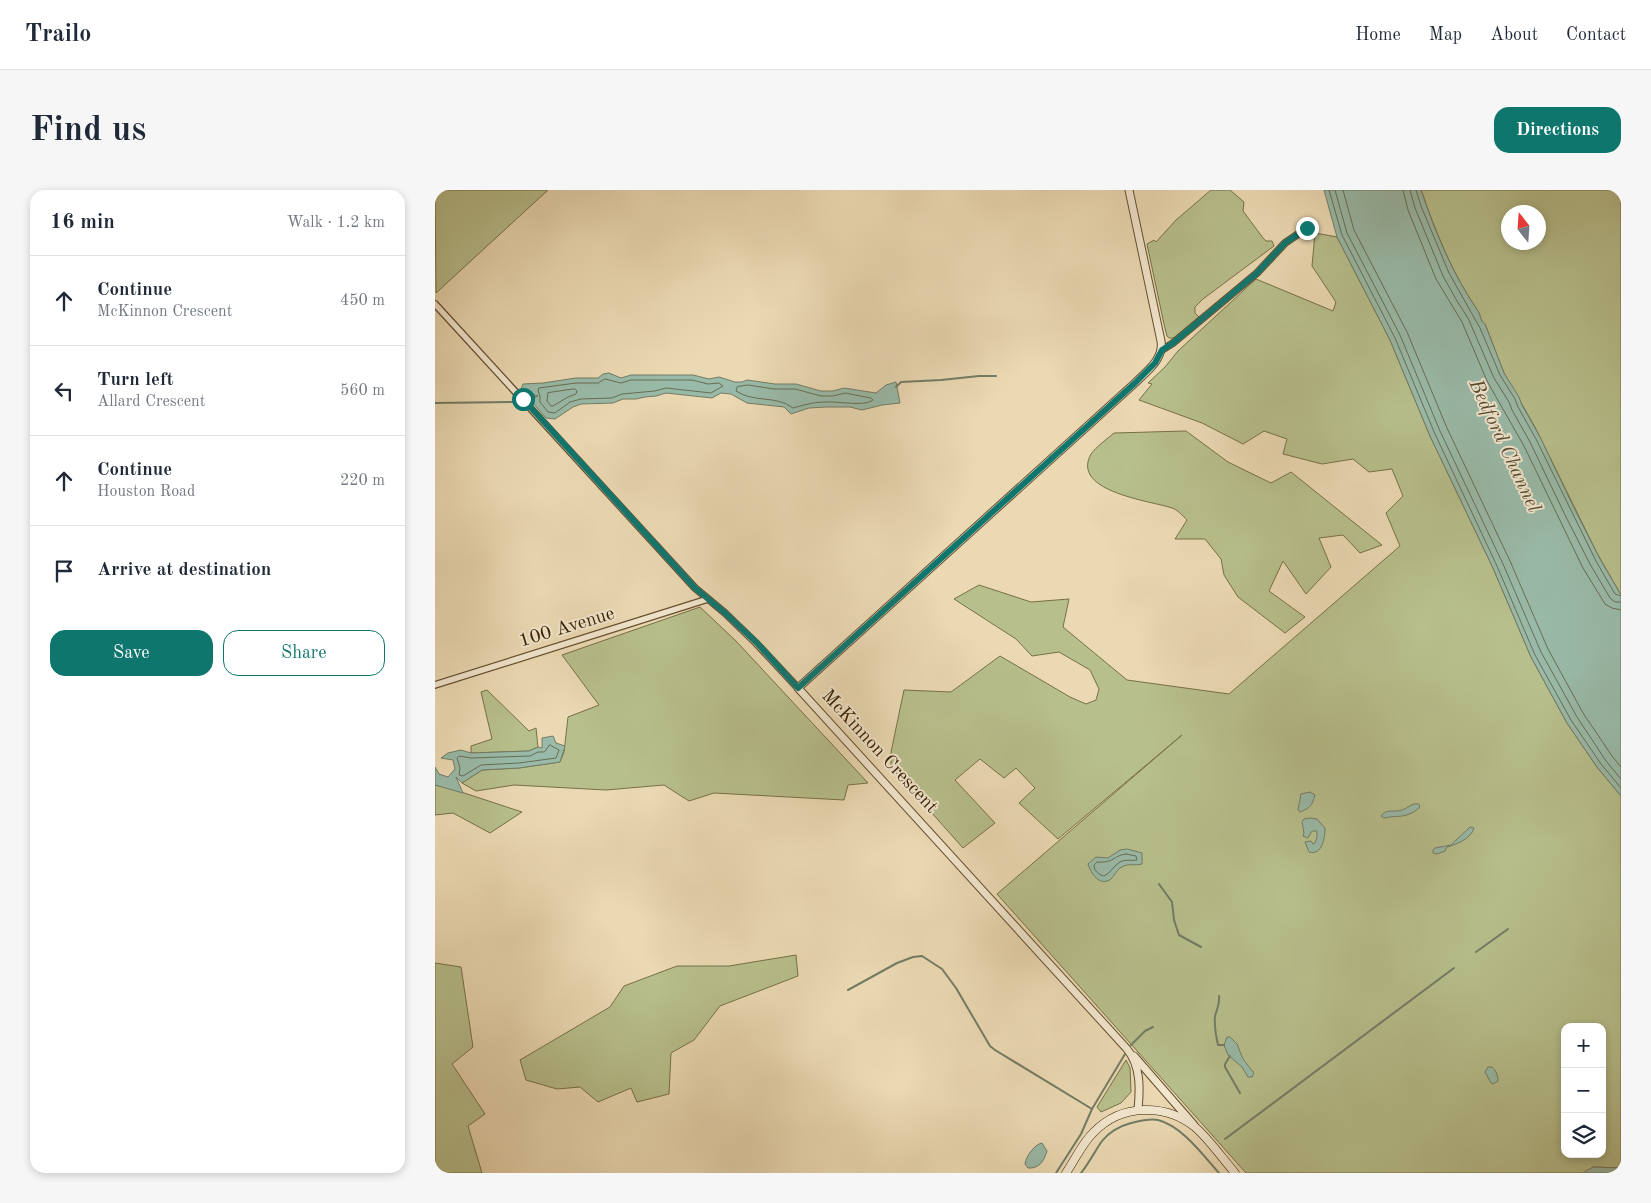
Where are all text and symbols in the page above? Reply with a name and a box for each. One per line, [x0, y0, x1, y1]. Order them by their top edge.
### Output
text: Trailo [25, 23, 91, 47]
text: Home [1355, 26, 1401, 44]
text: Map [1429, 26, 1462, 44]
text: About [1490, 26, 1538, 44]
text: Contact [1566, 26, 1626, 44]
button: Directions [1494, 107, 1621, 153]
text: Find us [30, 113, 146, 148]
north arrow [1501, 205, 1546, 250]
text: 16 min [50, 212, 115, 233]
text: Walk · 1.2 km [287, 215, 385, 231]
route end [1296, 217, 1319, 240]
text: Continue [97, 281, 172, 300]
icon: ahead [50, 287, 78, 315]
text: 450 m [340, 293, 385, 309]
text: McKinnon Crescent [97, 304, 232, 320]
text: Turn left [97, 371, 174, 390]
water label: Bedford Channel [1464, 375, 1544, 516]
icon: left [50, 377, 78, 405]
text: 560 m [340, 383, 385, 399]
route start [512, 388, 535, 411]
text: Allard Crescent [97, 394, 205, 410]
text: Continue [97, 461, 172, 480]
icon: ahead [50, 467, 78, 495]
text: 220 m [340, 473, 385, 489]
text: Houston Road [97, 484, 195, 500]
icon: arrive [50, 557, 78, 585]
text: Arrive at destination [97, 561, 271, 580]
street label: 100 Avenue [517, 604, 617, 652]
button: Save [50, 630, 213, 676]
button: Share [223, 630, 385, 676]
street label: McKinnon Crescent [817, 687, 941, 817]
map controls [1561, 1023, 1606, 1158]
button: + [1561, 1023, 1606, 1068]
button: − [1561, 1068, 1606, 1113]
button: layers [1561, 1113, 1606, 1158]

